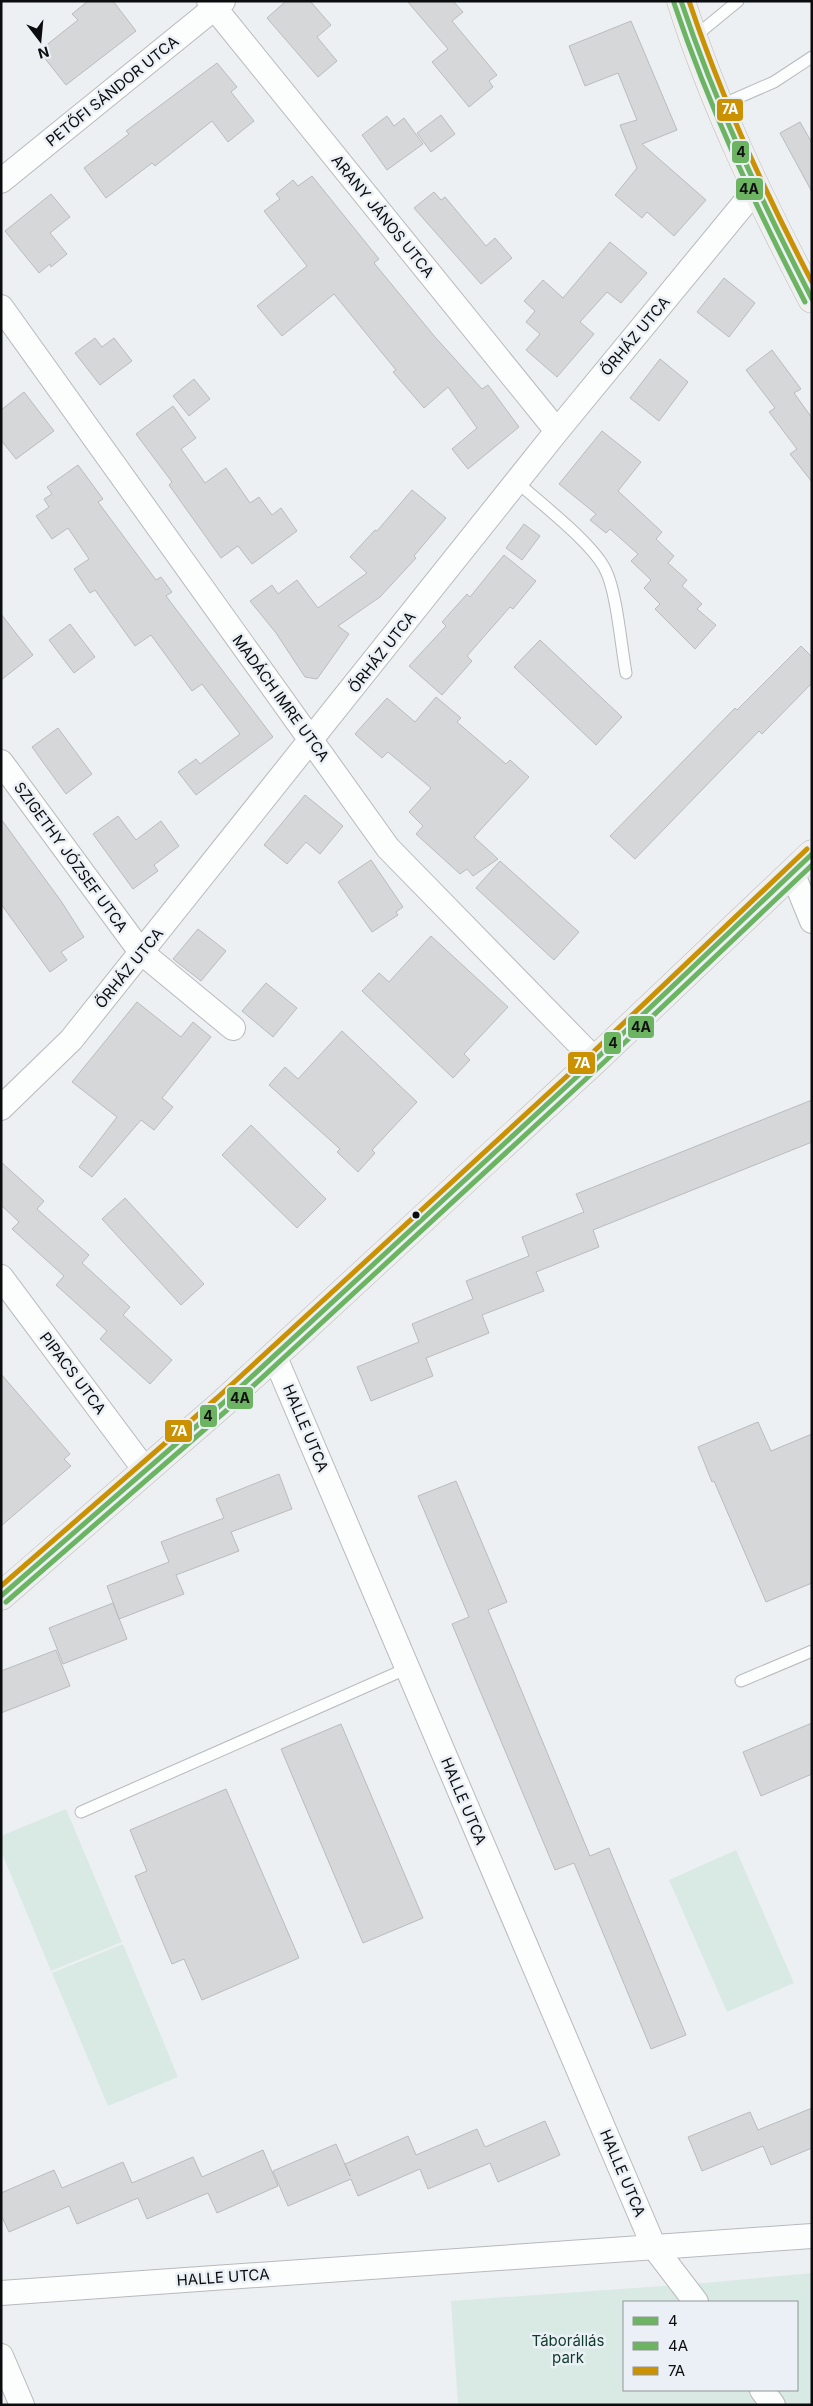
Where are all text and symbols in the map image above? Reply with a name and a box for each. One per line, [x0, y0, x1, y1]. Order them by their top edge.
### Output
north arrow [15, 15, 65, 65]
street label: PETŐFI SÁNDOR UTCA [42, 32, 182, 150]
line badge: 7A [716, 98, 744, 122]
text: 7A [721, 100, 739, 117]
line badge: 4 [731, 140, 750, 164]
text: 4 [736, 143, 746, 160]
street label: ARANY JÁNOS UTCA [328, 151, 438, 281]
line badge: 4A [735, 177, 764, 201]
text: 4A [739, 180, 760, 197]
street label: ŐRHÁZ UTCA [596, 292, 674, 380]
street label: ŐRHÁZ UTCA [344, 608, 420, 696]
street label: MADÁCH IMRE UTCA [229, 631, 333, 765]
street label: SZIGETHY JÓZSEF UTCA [10, 778, 132, 936]
street label: ŐRHÁZ UTCA [91, 924, 167, 1012]
line badge: 4A [627, 1015, 655, 1039]
text: 4A [631, 1018, 652, 1035]
line badge: 4 [603, 1031, 622, 1055]
text: 4 [608, 1034, 618, 1051]
line badge: 7A [567, 1051, 596, 1075]
text: 7A [573, 1054, 591, 1071]
unlabelled marker [411, 1210, 421, 1220]
street label: PIPACS UTCA [36, 1328, 110, 1418]
street label: HALLE UTCA [279, 1381, 333, 1475]
line badge: 4A [226, 1386, 254, 1410]
text: 4A [230, 1389, 251, 1406]
line badge: 4 [199, 1404, 218, 1428]
text: 4 [203, 1407, 213, 1424]
line badge: 7A [164, 1419, 193, 1443]
text: 7A [170, 1422, 188, 1439]
street label: HALLE UTCA [437, 1754, 491, 1848]
street label: HALLE UTCA [596, 2126, 650, 2220]
street label: HALLE UTCA [176, 2264, 270, 2290]
legend [623, 2301, 798, 2391]
text: 4 [668, 2311, 678, 2330]
park label: Táborállás park [532, 2331, 605, 2367]
text: 4A [668, 2336, 688, 2355]
text: 7A [668, 2361, 685, 2380]

